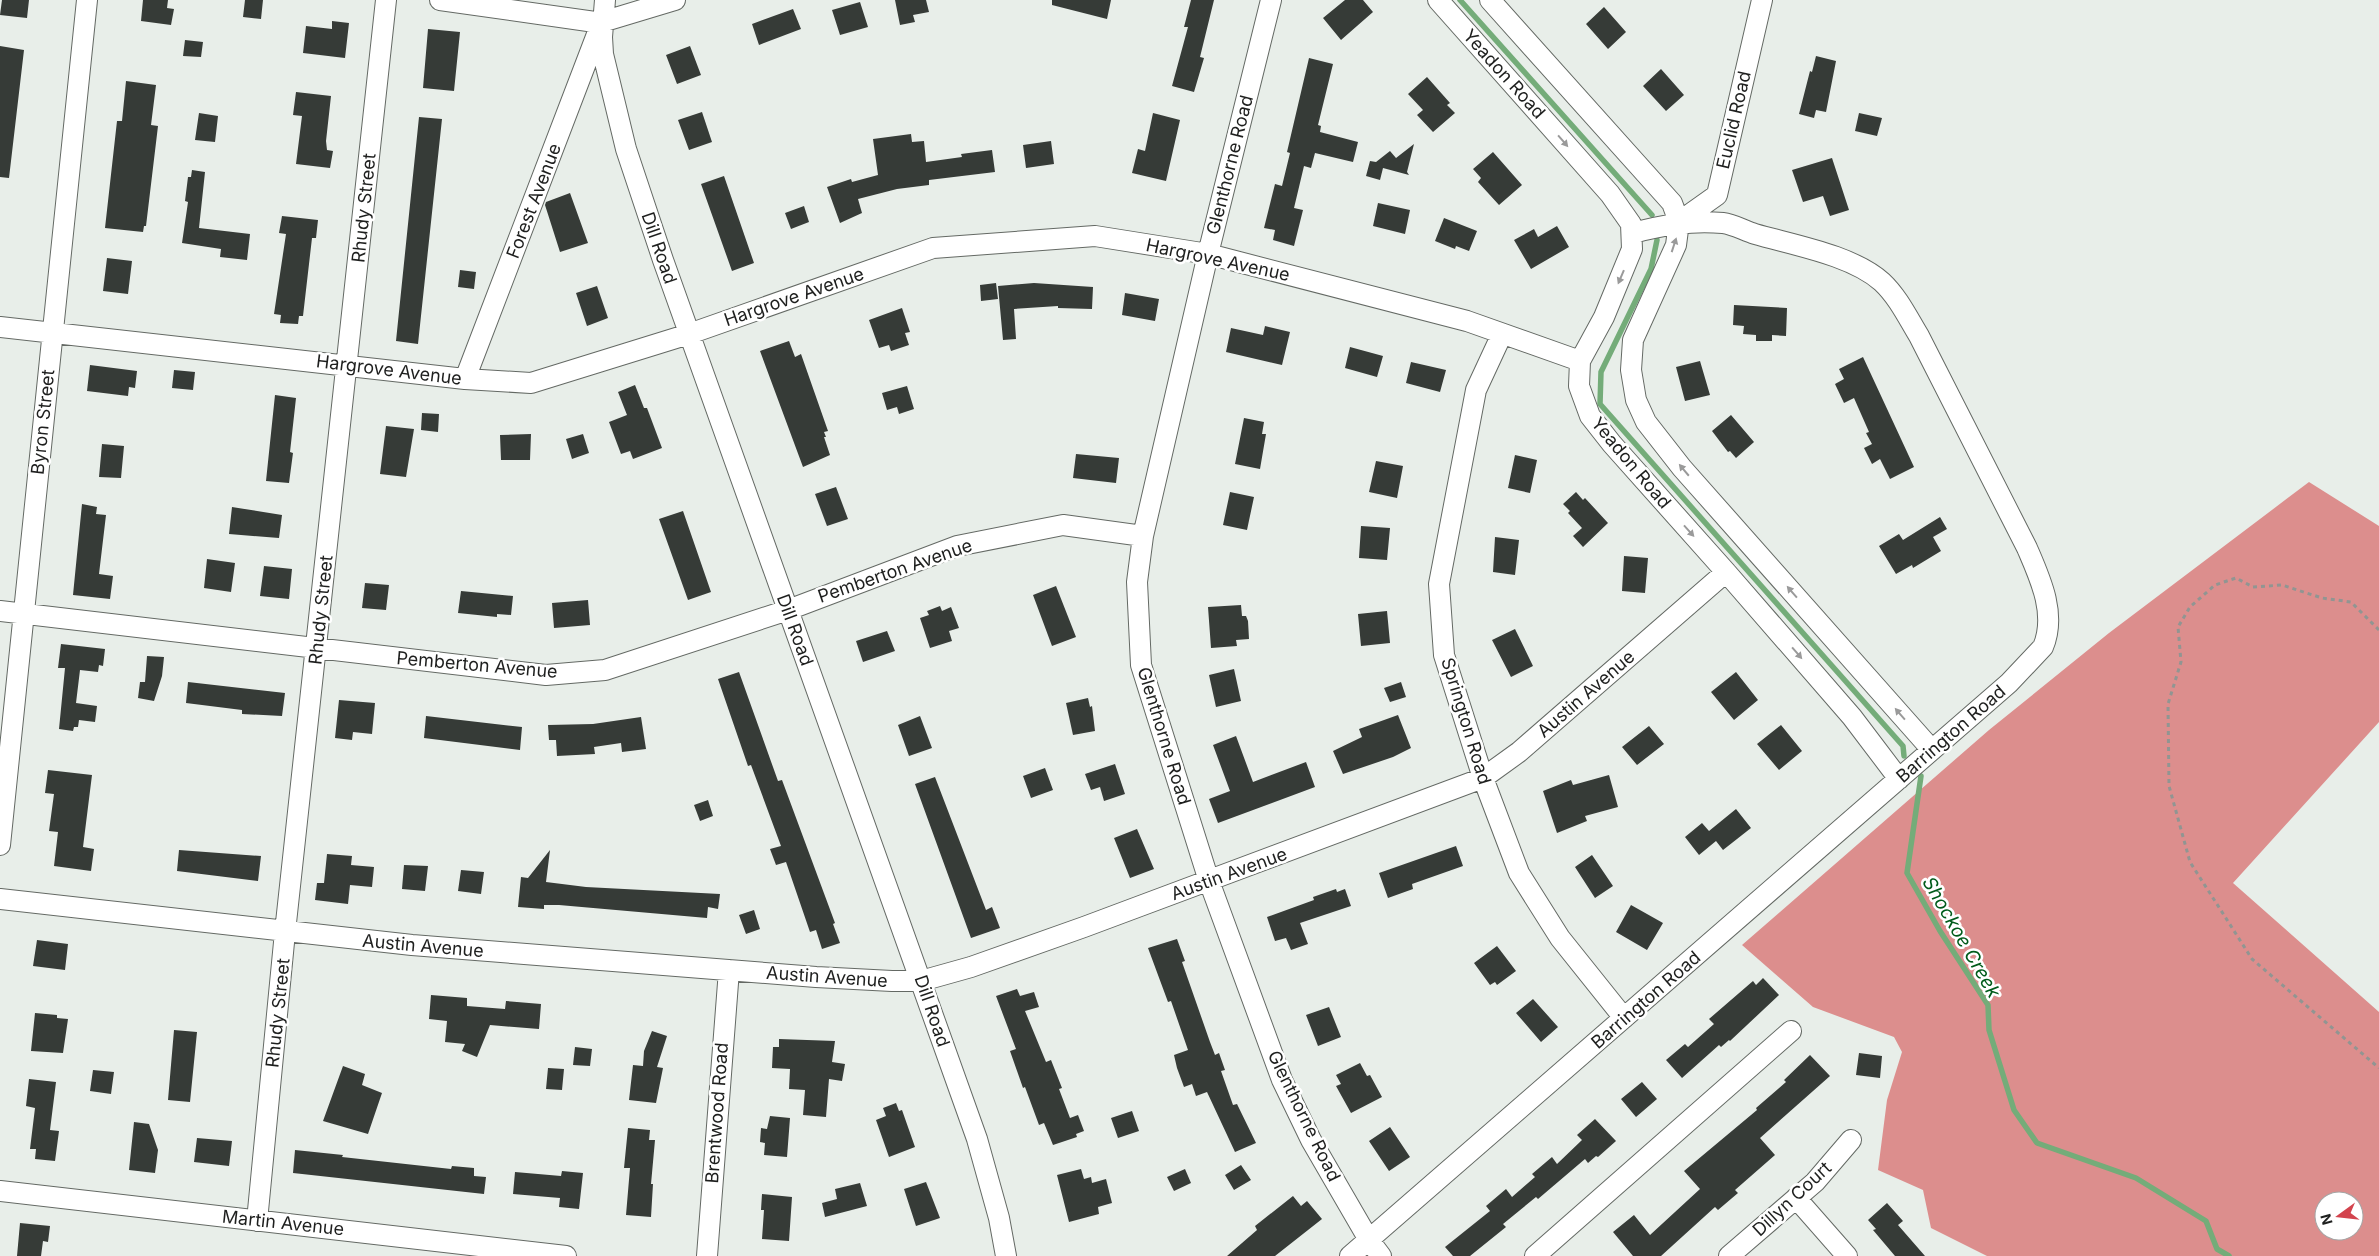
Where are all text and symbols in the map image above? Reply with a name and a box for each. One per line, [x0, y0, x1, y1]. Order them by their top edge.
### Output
street label: Yeadon Road [1459, 25, 1550, 123]
street label: Euclid Road [1712, 69, 1755, 171]
street label: Glenthorne Road [1202, 93, 1257, 237]
one-way arrow [1558, 134, 1569, 147]
street label: Forest Avenue [502, 140, 565, 261]
street label: Rhudy Street [347, 152, 380, 264]
street label: Dill Road [637, 209, 682, 287]
street label: Hargrove Avenue [1144, 234, 1292, 285]
one-way arrow [1671, 237, 1679, 252]
street label: Hargrove Avenue [721, 263, 867, 330]
one-way arrow [1616, 270, 1624, 284]
street label: Hargrove Avenue [315, 350, 463, 389]
street label: Byron Street [27, 368, 58, 476]
street label: Yeadon Road [1587, 413, 1676, 513]
one-way arrow [1679, 464, 1690, 477]
one-way arrow [1684, 525, 1695, 538]
street label: Pemberton Avenue [815, 534, 975, 607]
street label: Rhudy Street [304, 554, 337, 666]
one-way arrow [1786, 587, 1798, 599]
street label: Dill Road [773, 591, 818, 668]
street label: Austin Avenue [1533, 646, 1639, 741]
street label: Pemberton Avenue [396, 647, 558, 682]
one-way arrow [1791, 647, 1802, 660]
street label: Springton Road [1437, 655, 1496, 787]
street label: Glenthorne Road [1134, 664, 1195, 807]
street label: Barrington Road [1892, 681, 2010, 787]
one-way arrow [1894, 708, 1905, 721]
street label: Austin Avenue [1168, 843, 1290, 904]
water label: Shockoe Creek [1918, 872, 2006, 1003]
street label: Austin Avenue [361, 930, 485, 961]
street label: Barrington Road [1587, 947, 1705, 1053]
street label: Rhudy Street [261, 957, 294, 1069]
street label: Austin Avenue [766, 962, 888, 991]
street label: Dill Road [910, 972, 955, 1050]
street label: Brentwood Road [701, 1042, 732, 1184]
street label: Glenthorne Road [1264, 1047, 1345, 1185]
street label: Dillyn Court [1748, 1157, 1835, 1240]
north arrow [2314, 1191, 2364, 1241]
street label: Martin Avenue [221, 1206, 345, 1239]
text: N [2316, 1212, 2336, 1227]

